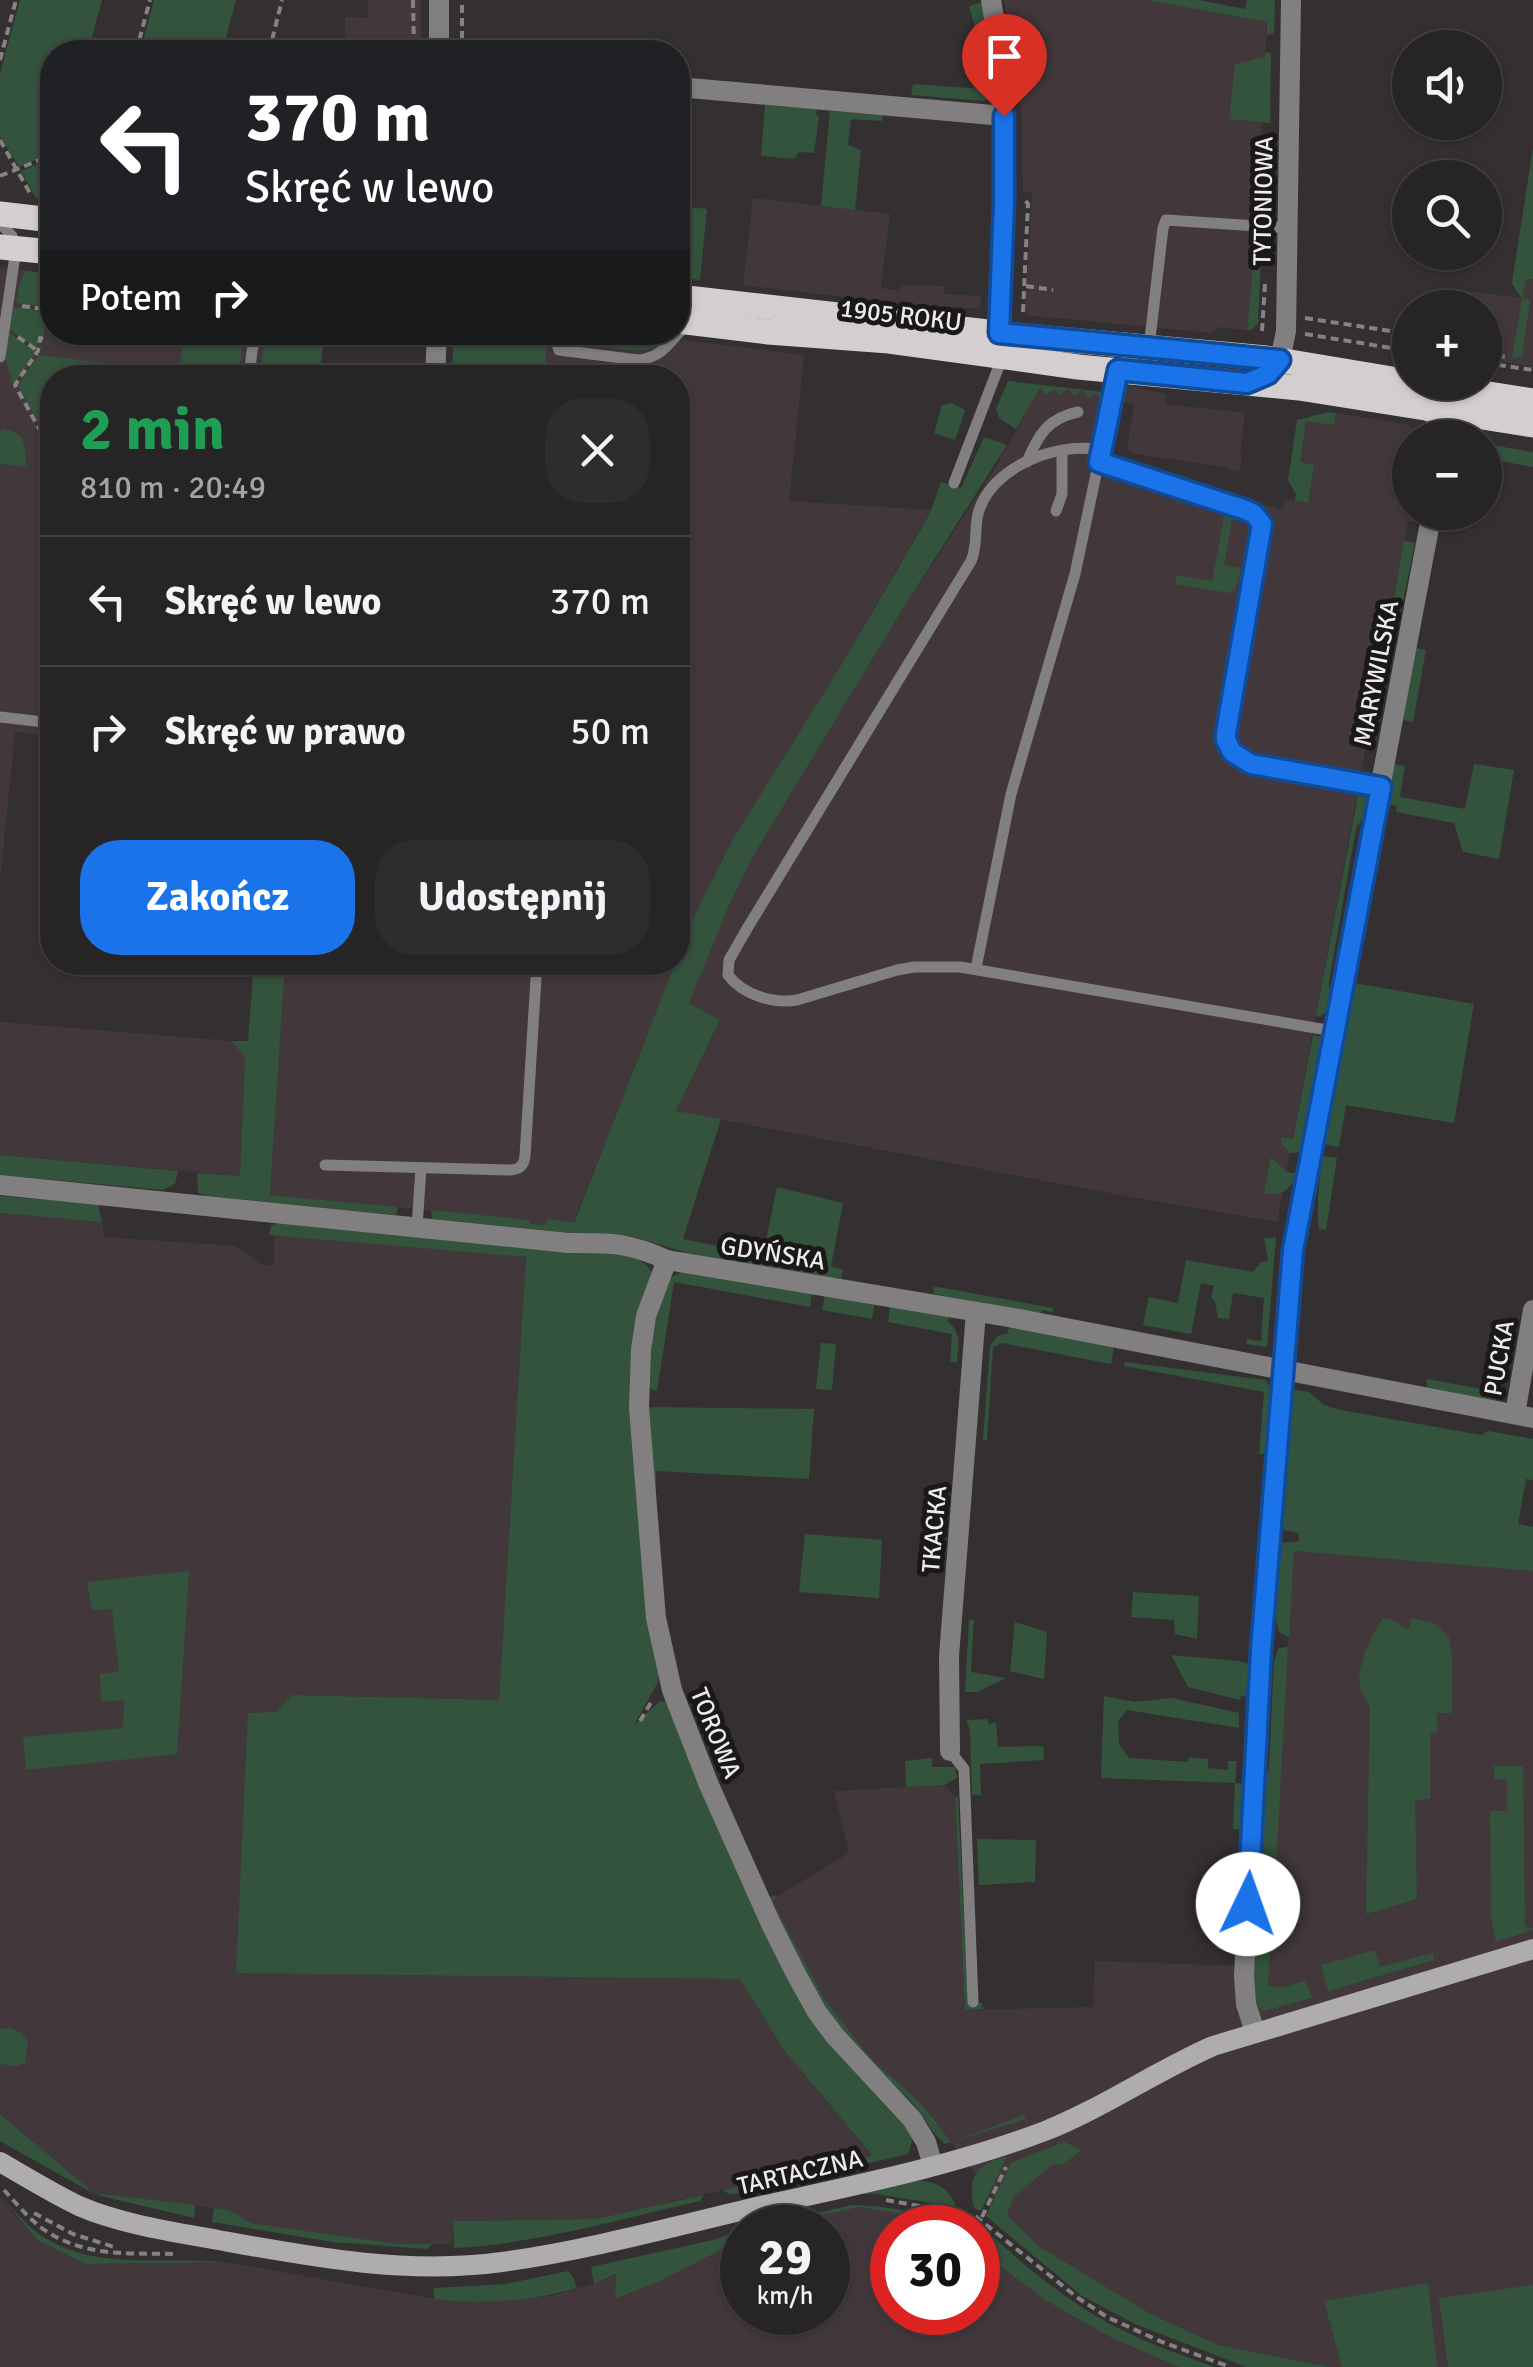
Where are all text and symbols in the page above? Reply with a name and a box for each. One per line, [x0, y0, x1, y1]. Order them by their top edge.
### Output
pin [962, 14, 1047, 117]
icon: arrive [977, 29, 1032, 84]
map controls [1392, 30, 1502, 530]
button: sound [1392, 30, 1502, 140]
text: 370 m [245, 74, 430, 160]
icon: left [80, 80, 210, 210]
street label: TYTONIOWA [1246, 136, 1280, 266]
text: Skręć w lewo [245, 160, 494, 215]
button: search [1392, 160, 1502, 270]
icon: right [202, 270, 257, 325]
text: Potem [80, 274, 182, 321]
button: + [1392, 290, 1502, 400]
street label: 1905 ROKU [839, 292, 963, 338]
text: 2 min [80, 393, 225, 467]
button: close [545, 398, 650, 503]
button: − [1392, 420, 1502, 530]
text: 810 m · 20:49 [80, 468, 266, 507]
icon: left [80, 574, 135, 629]
text: Skręć w lewo [165, 578, 381, 625]
text: 370 m [550, 578, 650, 625]
street label: MARYWILSKA [1347, 597, 1405, 749]
icon: right [80, 704, 135, 759]
text: Skręć w prawo [165, 708, 406, 755]
text: 50 m [570, 708, 650, 755]
button: Zakończ [80, 840, 355, 955]
button: Udostępnij [375, 840, 650, 955]
street label: GDYŃSKA [718, 1229, 828, 1277]
street label: PUCKA [1477, 1318, 1521, 1398]
street label: TKACKA [915, 1484, 953, 1574]
street label: TOROWA [684, 1683, 748, 1783]
position arrow [1196, 1852, 1300, 1956]
street label: TARTACZNA [734, 2143, 866, 2201]
speed limit sign: 30 [870, 2205, 1000, 2335]
text: 29 [758, 2227, 812, 2289]
text: km/h [757, 2280, 813, 2311]

